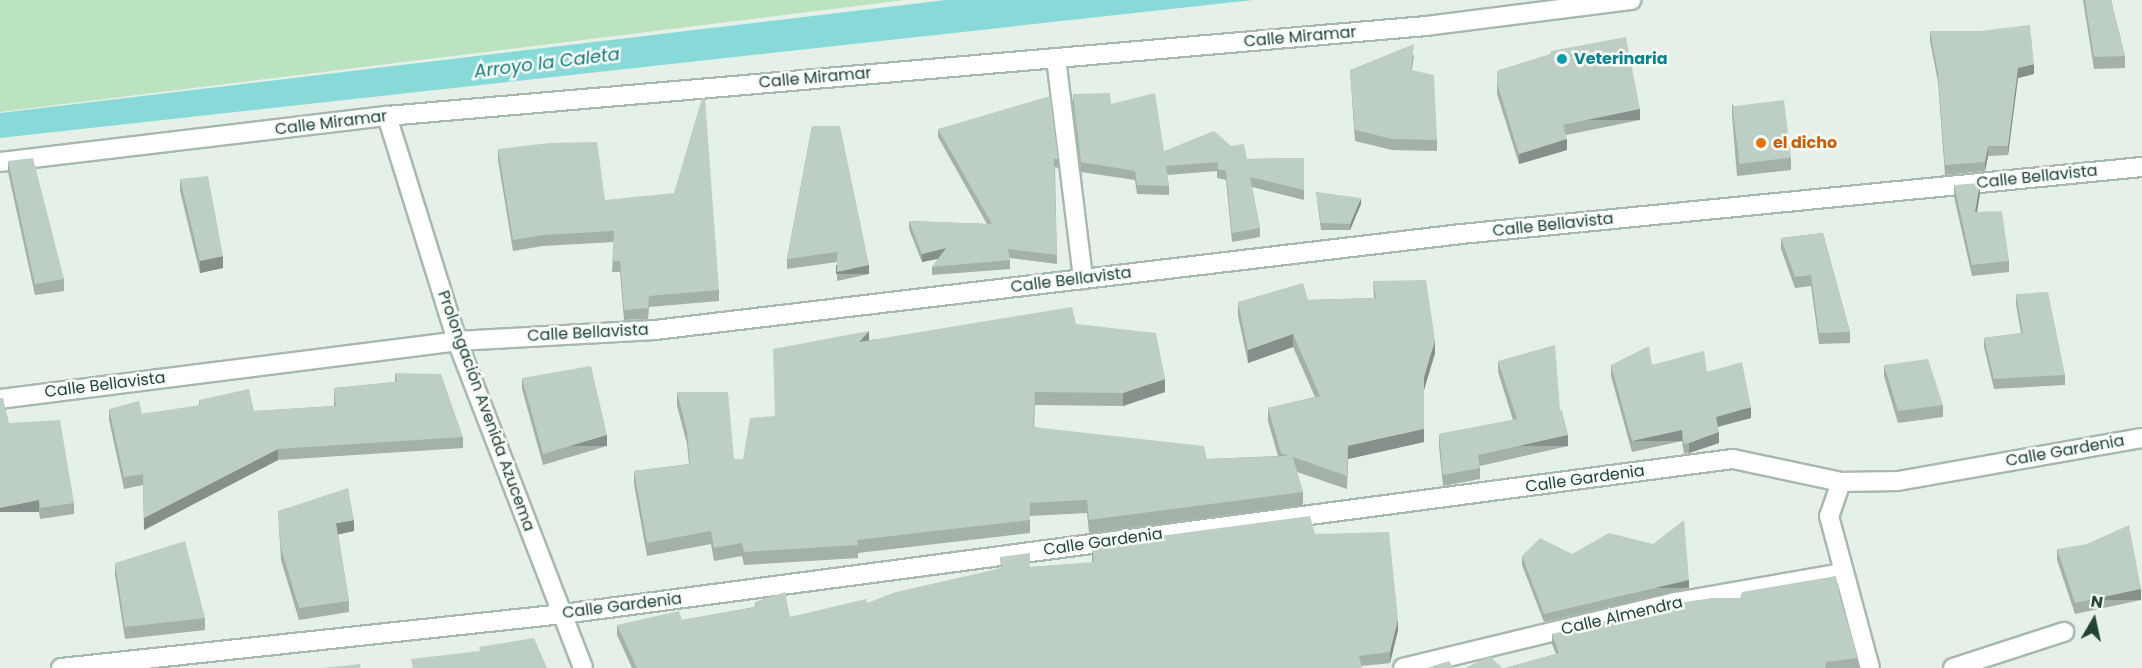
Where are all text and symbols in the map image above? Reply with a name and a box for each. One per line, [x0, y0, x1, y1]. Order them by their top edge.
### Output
street label: Calle Miramar [1243, 23, 1357, 51]
water label: Arroyo la Caleta [473, 43, 621, 83]
place label: Veterinaria [1574, 49, 1668, 69]
marker: Veterinaria [1555, 52, 1569, 66]
street label: Calle Miramar [758, 64, 872, 92]
street label: Calle Miramar [274, 107, 388, 139]
place label: el dicho [1773, 133, 1837, 153]
marker: el dicho [1754, 136, 1768, 150]
street label: Calle Bellavista [1976, 161, 2098, 193]
street label: Calle Bellavista [1492, 209, 1614, 241]
street label: Calle Bellavista [1010, 263, 1132, 297]
street label: Prolongación Avenida Azucema [433, 288, 539, 534]
street label: Calle Bellavista [527, 320, 649, 346]
street label: Calle Bellavista [44, 368, 166, 402]
street label: Calle Gardenia [2004, 431, 2126, 471]
street label: Calle Gardenia [1524, 461, 1646, 497]
street label: Calle Gardenia [1042, 524, 1164, 560]
street label: Calle Gardenia [561, 589, 683, 623]
text: N [2089, 589, 2105, 614]
north arrow [2064, 590, 2124, 650]
street label: Calle Almendra [1559, 593, 1685, 639]

